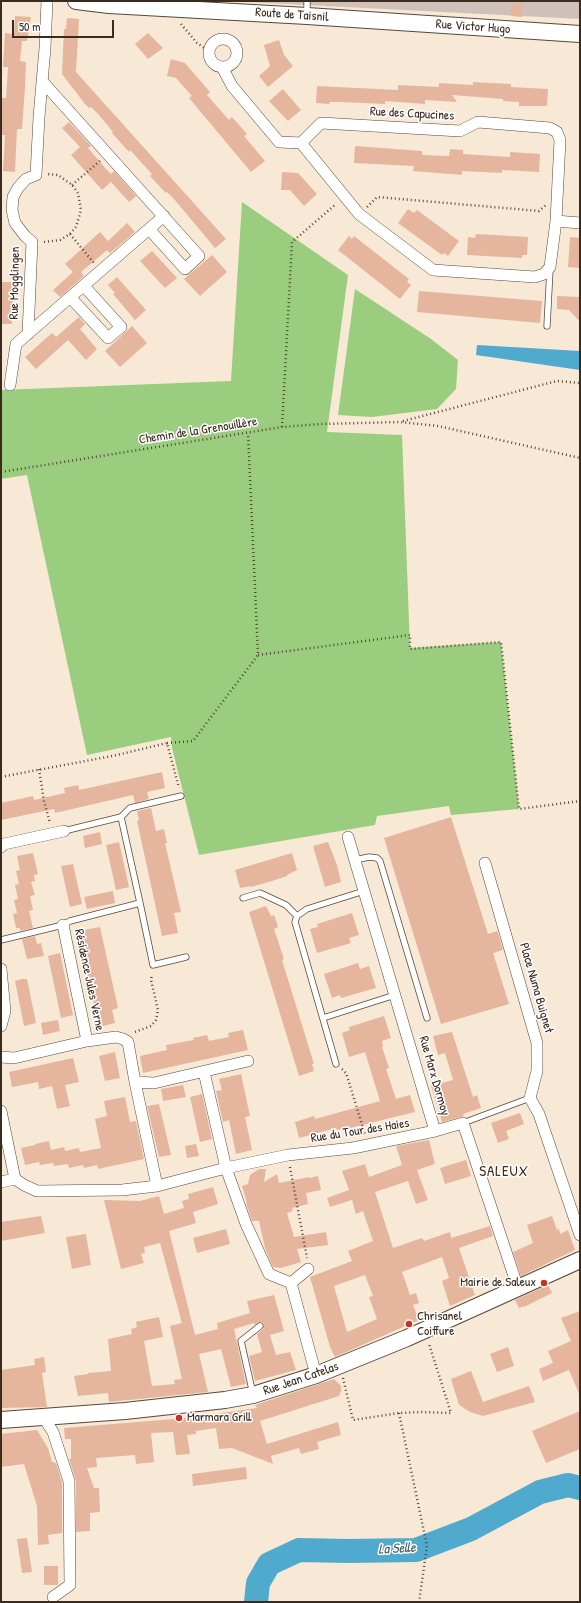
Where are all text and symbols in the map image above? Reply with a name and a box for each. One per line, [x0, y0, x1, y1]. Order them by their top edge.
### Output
street label: Route de Taisnil [255, 5, 329, 25]
scale bar [14, 12, 116, 38]
street label: Rue Victor Hugo [435, 17, 511, 37]
text: 50 m [19, 18, 40, 35]
street label: Rue des Capucines [369, 104, 455, 124]
street label: Rue Mogglingen [7, 246, 23, 320]
street label: Chemin de la Grenouillère [138, 414, 258, 448]
street label: Résidence Jules Verne [71, 928, 107, 1032]
street label: Place Numa Buignet [516, 941, 556, 1035]
street label: Rue Marx Dormoy [415, 1034, 453, 1118]
street label: Rue du Tour des Haies [310, 1116, 410, 1146]
district label: SALEUX [479, 1163, 529, 1181]
place label: Mairie de Saleux [460, 1275, 536, 1291]
marker: Mairie de Saleux [539, 1278, 549, 1288]
place label: Chrisanel Coiffure [417, 1309, 462, 1340]
marker: Chrisanel Coiffure [404, 1319, 414, 1329]
street label: Rue Jean Catelas [261, 1359, 341, 1399]
place label: Marmara Grill [187, 1410, 252, 1426]
marker: Marmara Grill [174, 1413, 184, 1423]
water label: La Selle [378, 1540, 416, 1558]

